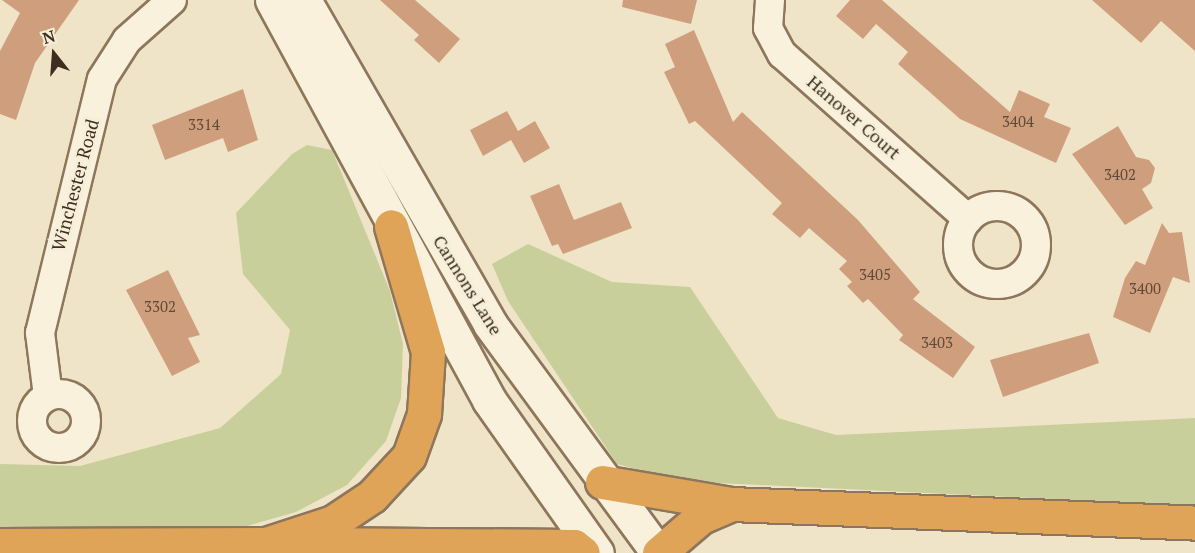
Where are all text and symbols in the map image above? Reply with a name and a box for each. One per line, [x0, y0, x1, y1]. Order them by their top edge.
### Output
north arrow [24, 24, 84, 84]
text: N [40, 24, 58, 49]
street label: Hanover Court [803, 71, 905, 163]
house number: 3404 [1002, 113, 1034, 131]
house number: 3314 [188, 116, 220, 134]
street label: Winchester Road [47, 117, 103, 253]
house number: 3402 [1104, 166, 1136, 184]
street label: Cannons Lane [429, 231, 507, 339]
house number: 3405 [859, 266, 891, 284]
house number: 3400 [1129, 280, 1161, 298]
house number: 3302 [144, 298, 176, 316]
house number: 3403 [921, 334, 953, 352]

